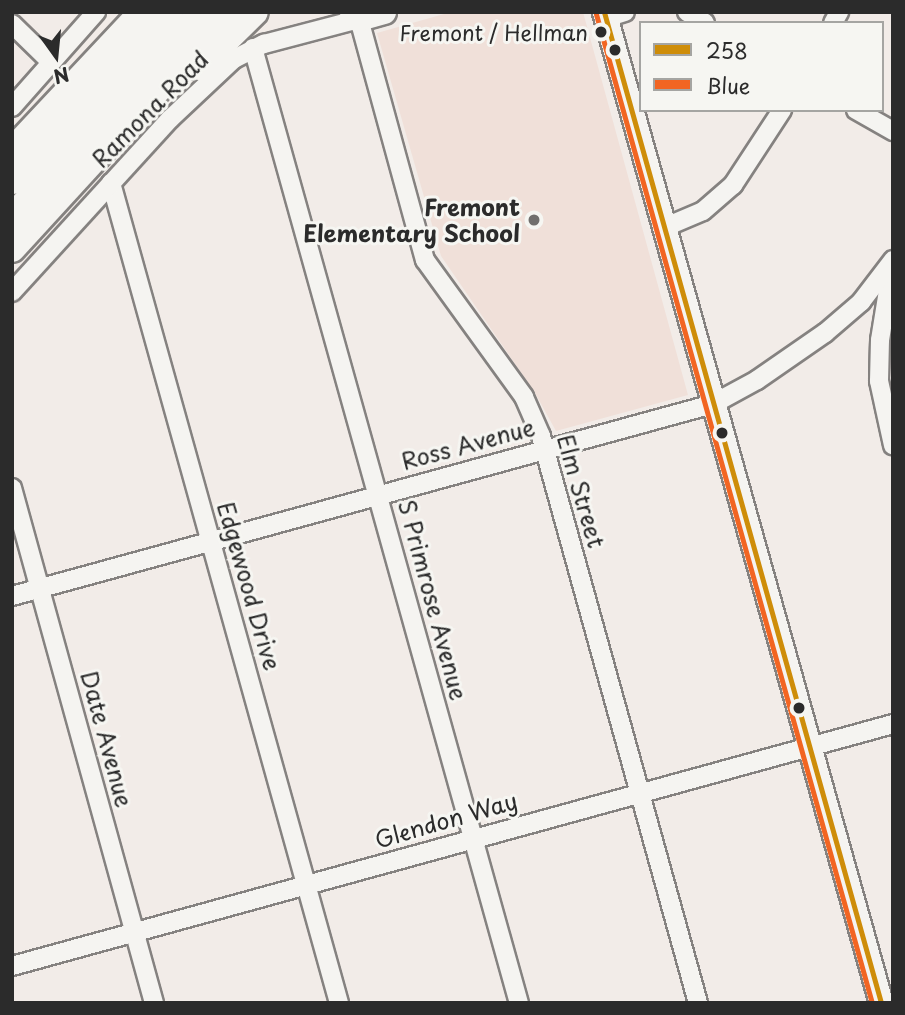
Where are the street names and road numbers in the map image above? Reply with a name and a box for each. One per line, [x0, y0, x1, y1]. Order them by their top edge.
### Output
street label: Ramona Road [86, 45, 214, 173]
street label: Ross Avenue [399, 413, 537, 475]
street label: Elm Street [552, 431, 610, 551]
street label: S Primrose Avenue [393, 497, 473, 703]
street label: Edgewood Drive [212, 498, 286, 674]
street label: Date Avenue [76, 668, 138, 810]
street label: Glendon Way [372, 786, 520, 854]

